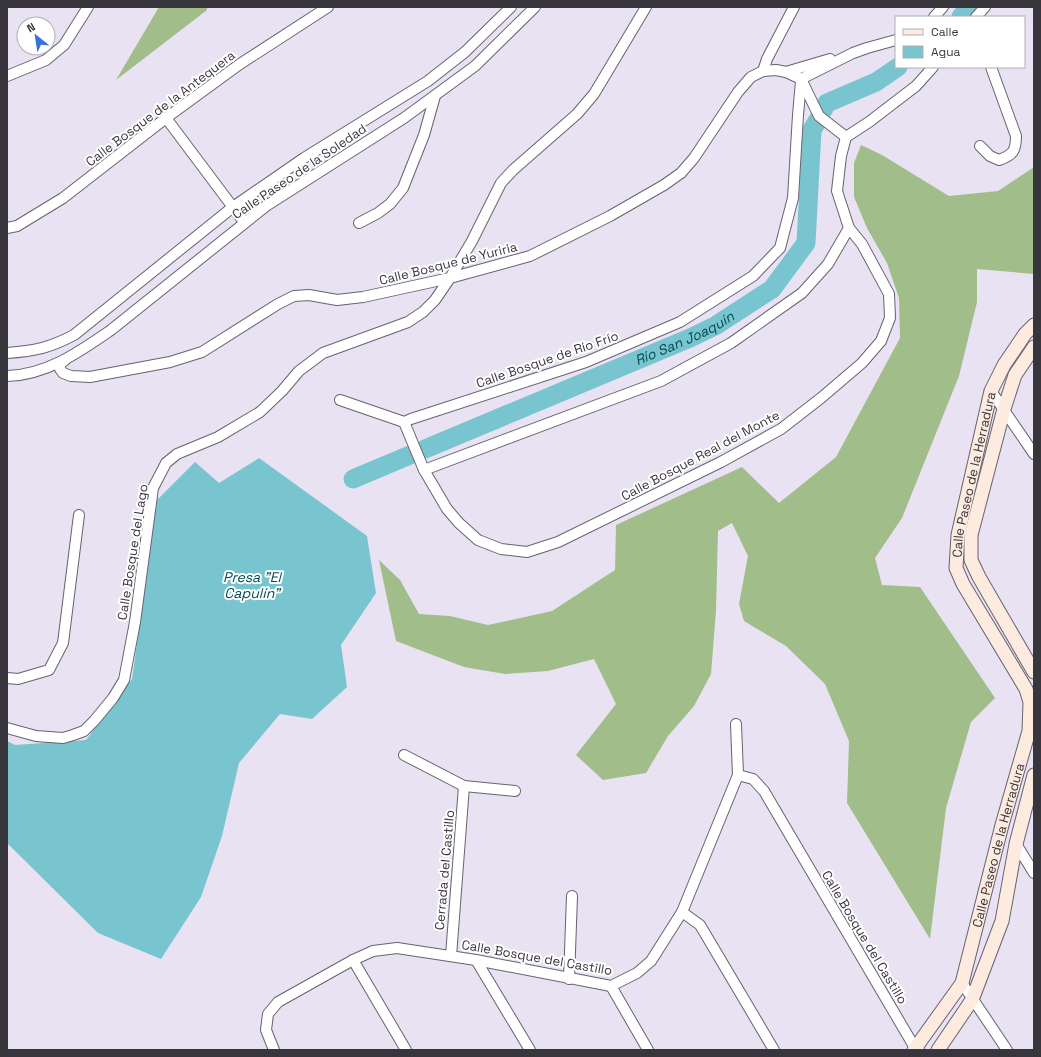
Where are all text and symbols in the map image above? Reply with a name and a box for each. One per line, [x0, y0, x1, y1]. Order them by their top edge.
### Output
north arrow [16, 16, 56, 56]
legend [895, 16, 1025, 68]
text: N [24, 19, 38, 35]
text: Calle [931, 24, 959, 40]
text: Agua [931, 44, 961, 60]
street label: Calle Bosque de la Antequera [82, 46, 239, 170]
street label: Calle Paseo de la Soledad [229, 120, 370, 223]
street label: Calle Bosque de Yuriria [377, 238, 520, 289]
water label: Río San Joaquín [632, 307, 738, 369]
street label: Calle Bosque de Río Frío [474, 327, 621, 392]
street label: Calle Paseo de la Herradura [949, 390, 1000, 558]
street label: Calle Bosque Real del Monte [618, 406, 782, 505]
street label: Calle Bosque del Lago [113, 483, 152, 621]
water label: Presa "El Capulín" [223, 568, 283, 602]
street label: Calle Paseo de la Herradura [968, 760, 1029, 929]
street label: Cerrada del Castillo [431, 809, 458, 931]
street label: Calle Bosque del Castillo [818, 867, 911, 1007]
street label: Calle Bosque del Castillo [460, 936, 614, 979]

